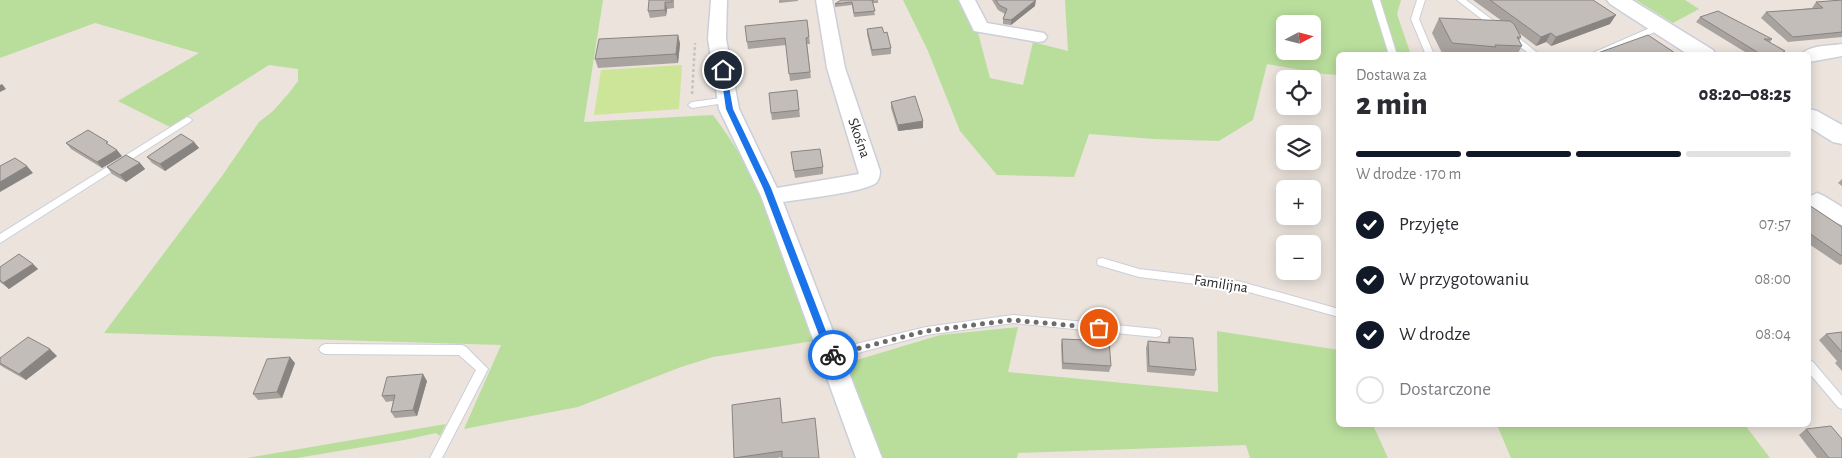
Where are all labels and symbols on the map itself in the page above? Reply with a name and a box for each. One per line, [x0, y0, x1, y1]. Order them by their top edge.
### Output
north arrow [1276, 15, 1321, 60]
pin [702, 49, 744, 91]
street label: Skośna [845, 116, 873, 160]
street label: Familijna [1193, 272, 1249, 296]
pin [1078, 307, 1120, 349]
courier [808, 330, 858, 380]

